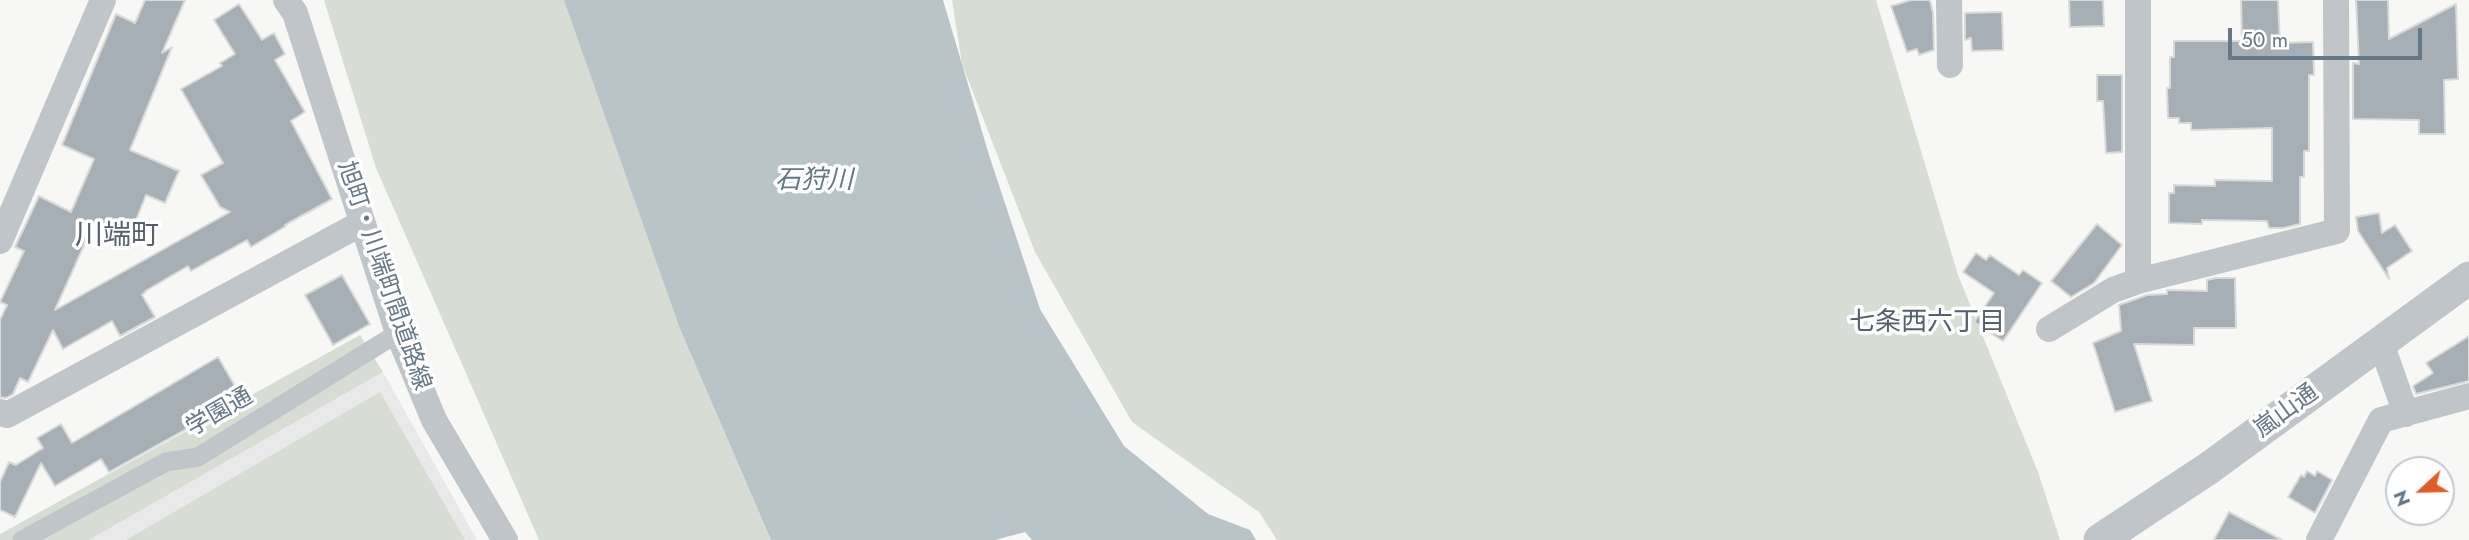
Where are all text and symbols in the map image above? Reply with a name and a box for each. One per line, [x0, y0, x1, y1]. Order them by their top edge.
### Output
scale bar [2231, 14, 2425, 58]
text: 50 m [2241, 25, 2288, 55]
street label: 旭町・川端町間道路線 [330, 158, 436, 394]
water label: 石狩川 [775, 166, 853, 198]
district label: 川端町 [75, 220, 159, 254]
district label: 七条西六丁目 [1849, 308, 2005, 340]
street label: 嵐山通 [2249, 379, 2325, 445]
street label: 学園通 [182, 383, 258, 443]
north arrow [2385, 456, 2455, 526]
text: N [2387, 486, 2417, 510]

